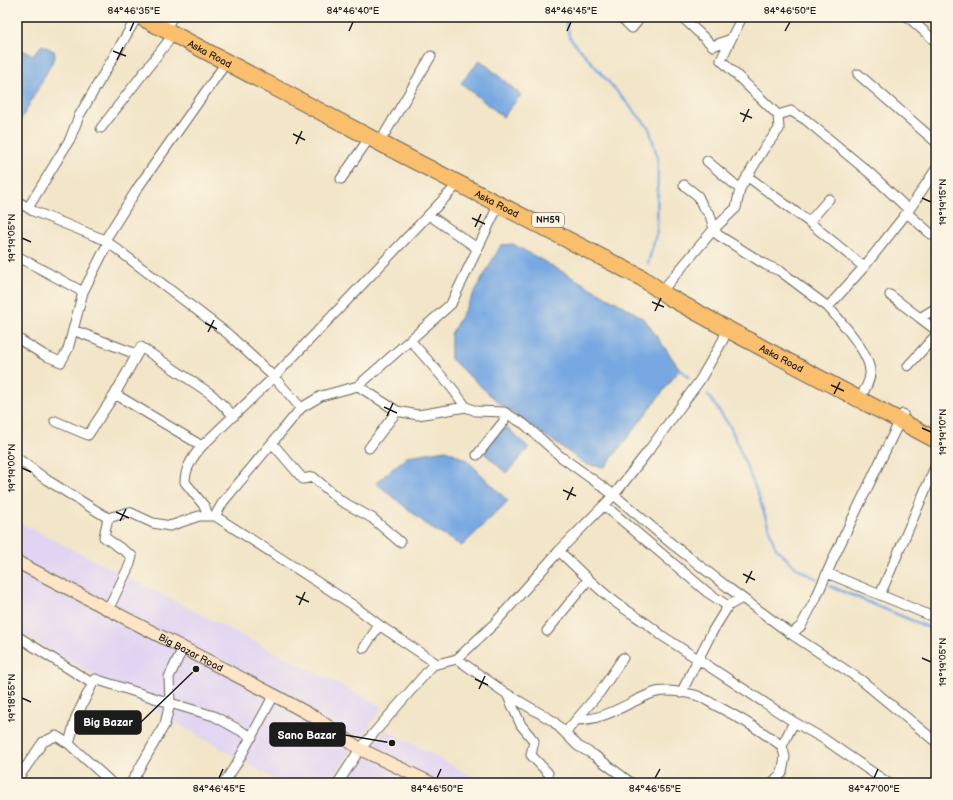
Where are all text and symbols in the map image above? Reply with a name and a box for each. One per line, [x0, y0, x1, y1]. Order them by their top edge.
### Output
text: 84°46'35"E [108, 5, 161, 17]
text: 84°46'40"E [327, 5, 380, 17]
text: 84°46'45"E [545, 5, 598, 17]
text: 84°46'50"E [764, 5, 817, 17]
street label: Aska Road [186, 38, 234, 71]
text: 19°19'15"N [937, 179, 949, 226]
street label: Aska Road [473, 188, 521, 221]
text: 19°19'05"N [6, 213, 18, 263]
road number: NH59 [532, 213, 564, 227]
street label: Aska Road [757, 342, 805, 376]
text: 19°19'10"N [937, 408, 949, 456]
text: 19°19'00"N [6, 443, 18, 493]
street label: Big Bazar Road [156, 631, 225, 675]
text: 19°19'05"N [937, 637, 949, 687]
text: 19°18'55"N [6, 674, 18, 722]
callout: Big Bazar [75, 711, 141, 734]
text: Big Bazar [83, 716, 133, 729]
callout: Sano Bazar [270, 723, 345, 746]
text: Sano Bazar [278, 729, 337, 742]
text: 84°46'45"E [193, 783, 246, 795]
text: 84°46'50"E [411, 783, 464, 795]
text: 84°46'55"E [629, 783, 682, 795]
text: 84°47'00"E [848, 783, 900, 795]

